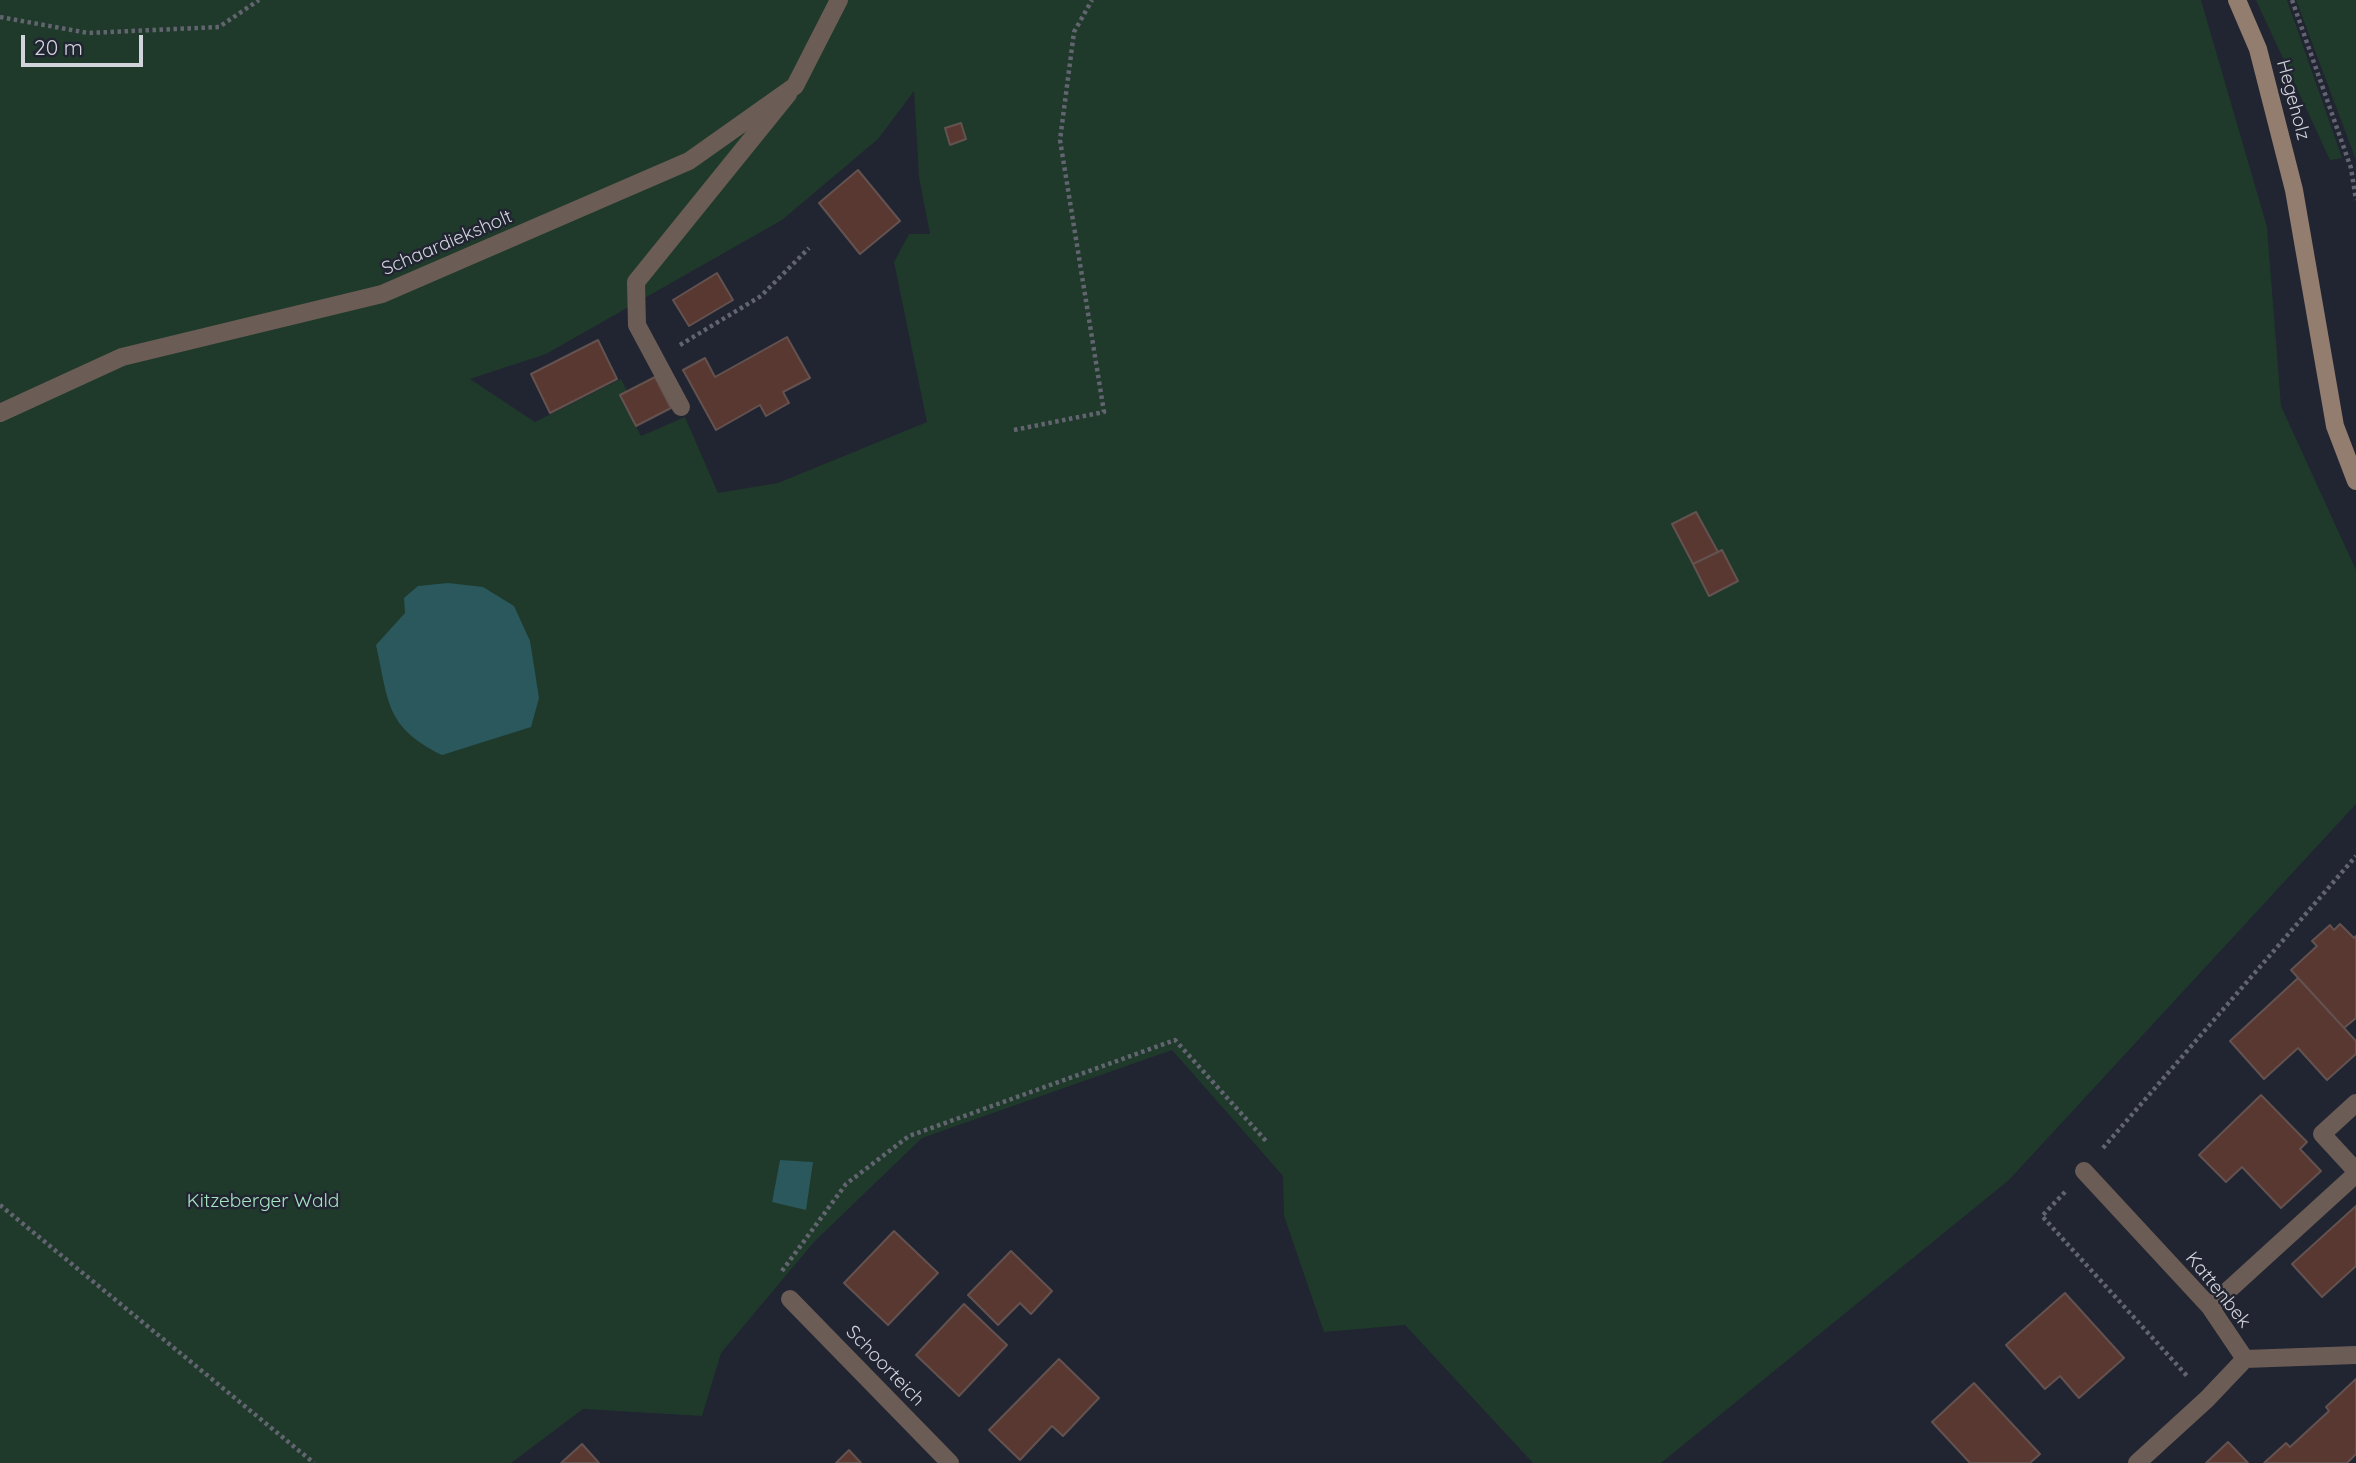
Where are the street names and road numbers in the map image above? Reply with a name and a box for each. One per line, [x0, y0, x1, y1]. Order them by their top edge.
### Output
street label: Hegeholz [2271, 57, 2315, 143]
street label: Schaardieksholt [378, 205, 516, 281]
street label: Kattenbek [2180, 1247, 2256, 1333]
street label: Schoorteich [841, 1321, 929, 1411]

